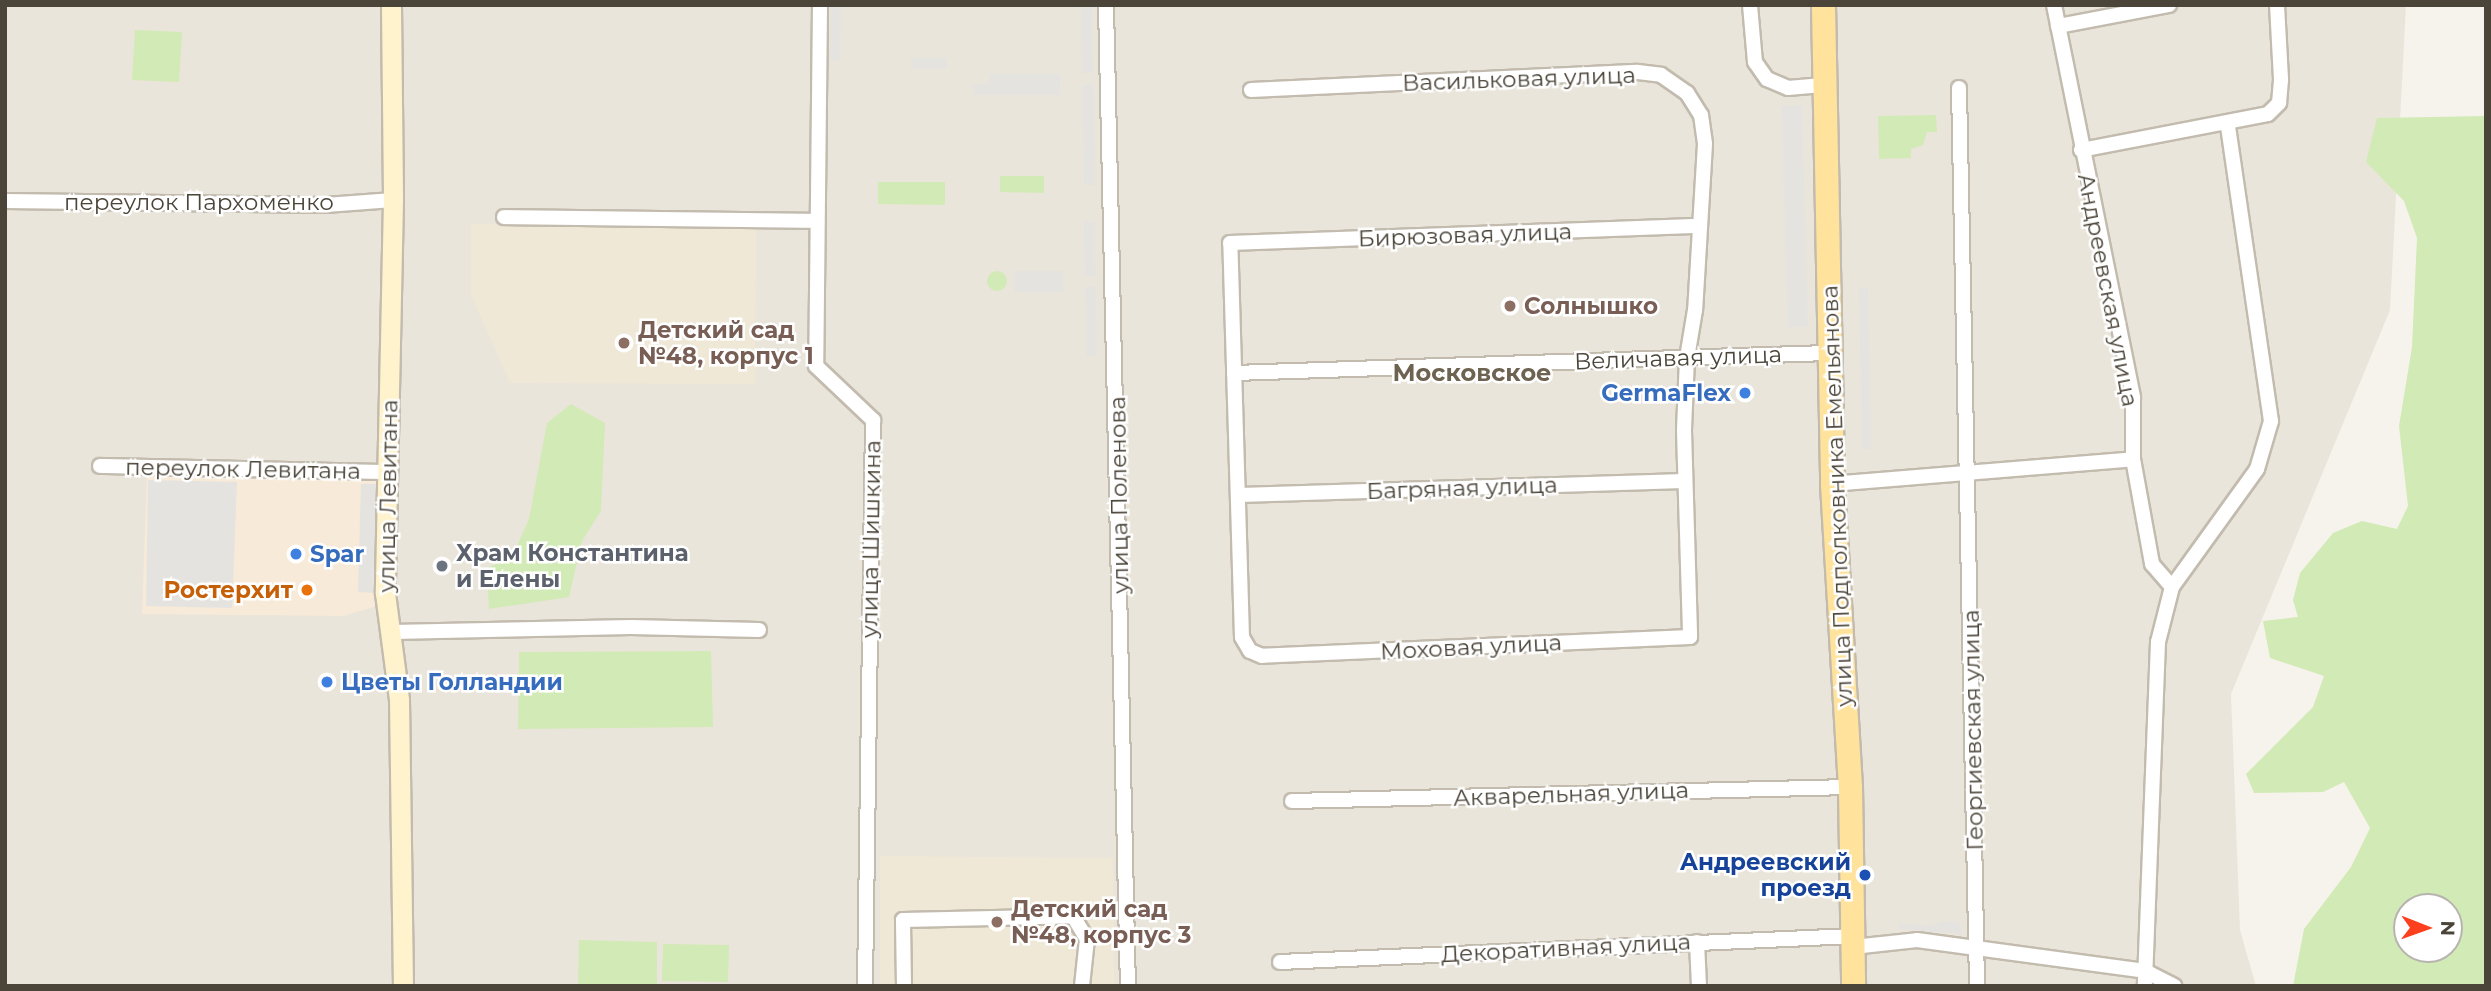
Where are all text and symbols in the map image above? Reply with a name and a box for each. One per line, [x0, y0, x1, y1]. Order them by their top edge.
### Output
street label: Васильковая улица [1402, 61, 1636, 97]
street label: Андреевская улица [2072, 171, 2144, 409]
street label: переулок Пархоменко [64, 188, 334, 216]
street label: Бирюзовая улица [1357, 217, 1573, 253]
street label: улица Подполковника Емельянова [1816, 285, 1858, 707]
place label: Солнышко [1524, 292, 1658, 320]
marker: Солнышко [1502, 298, 1518, 314]
place label: Детский сад №48, корпус 1 [638, 316, 814, 370]
marker: Детский сад №48, корпус 1 [616, 335, 632, 351]
street label: Величавая улица [1574, 341, 1782, 375]
district label: Московское [1392, 359, 1552, 387]
place label: GermaFlex [1601, 379, 1731, 407]
marker: GermaFlex [1737, 385, 1753, 401]
street label: улица Поленова [1103, 396, 1135, 594]
street label: улица Левитана [373, 399, 403, 593]
street label: улица Шишкина [855, 440, 887, 638]
street label: переулок Левитана [125, 453, 361, 485]
street label: Багряная улица [1366, 471, 1558, 505]
place label: Храм Константина и Елены [456, 539, 689, 593]
place label: Spar [310, 540, 364, 568]
marker: Spar [288, 546, 304, 562]
marker: Храм Константина и Елены [434, 558, 450, 574]
place label: Ростерхит [164, 576, 293, 604]
marker: Ростерхит [299, 582, 315, 598]
street label: Георгиевская улица [1957, 609, 1989, 851]
street label: Моховая улица [1379, 628, 1563, 666]
place label: Цветы Голландии [341, 668, 563, 696]
marker: Цветы Голландии [319, 674, 335, 690]
street label: Акварельная улица [1453, 776, 1689, 812]
place label: Андреевский проезд [1680, 848, 1851, 902]
marker: Андреевский проезд [1857, 867, 1873, 883]
north arrow [2393, 893, 2463, 963]
place label: Детский сад №48, корпус 3 [1011, 895, 1191, 949]
marker: Детский сад №48, корпус 3 [989, 914, 1005, 930]
text: N [2436, 920, 2459, 936]
street label: Декоративная улица [1440, 928, 1692, 968]

